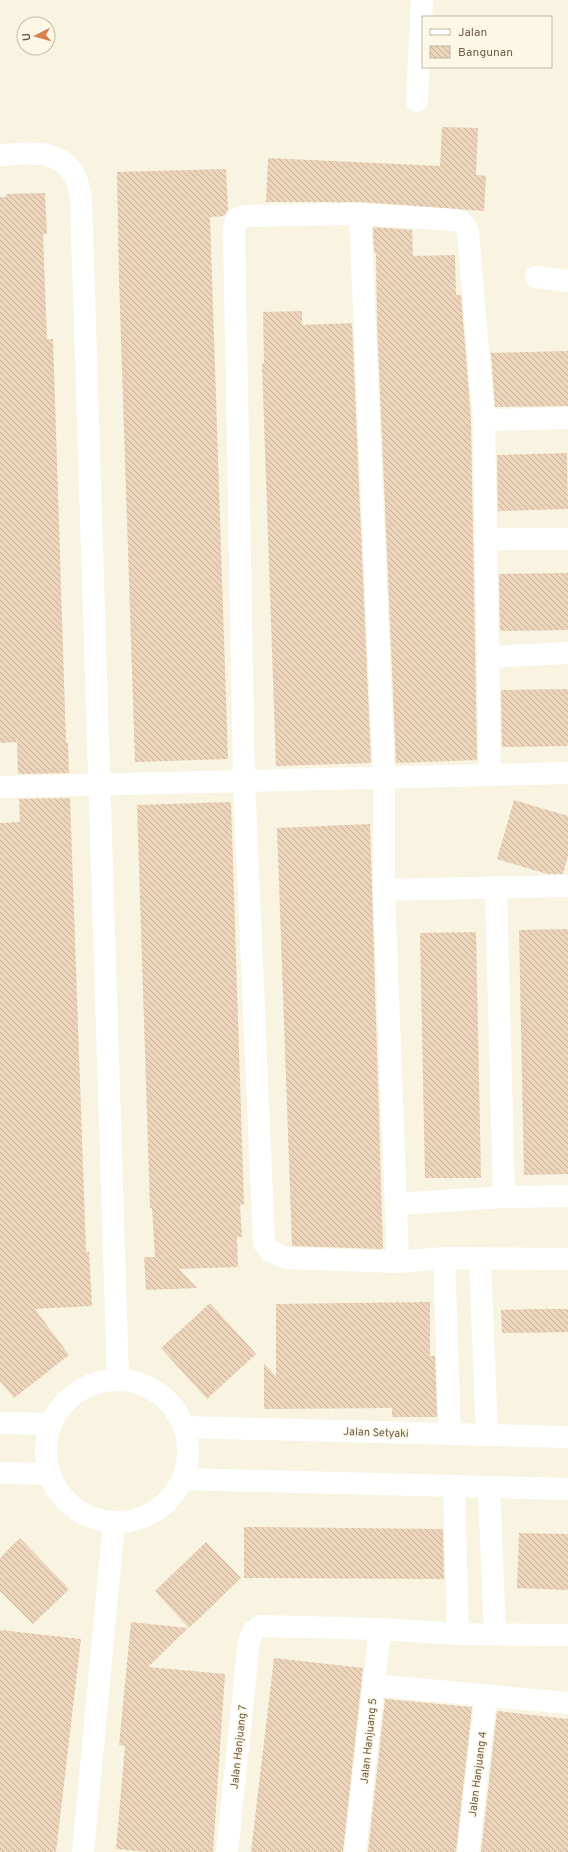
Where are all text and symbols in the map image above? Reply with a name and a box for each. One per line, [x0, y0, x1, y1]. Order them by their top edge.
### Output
north arrow [16, 16, 56, 56]
legend [422, 16, 552, 68]
text: Jalan [458, 25, 487, 41]
text: U [20, 32, 34, 42]
text: Bangunan [458, 45, 513, 61]
street label: Jalan Setyaki [343, 1425, 409, 1441]
street label: Jalan Hanjuang 5 [358, 1697, 380, 1785]
street label: Jalan Hanjuang 7 [228, 1704, 250, 1790]
street label: Jalan Hanjuang 4 [466, 1730, 490, 1818]

